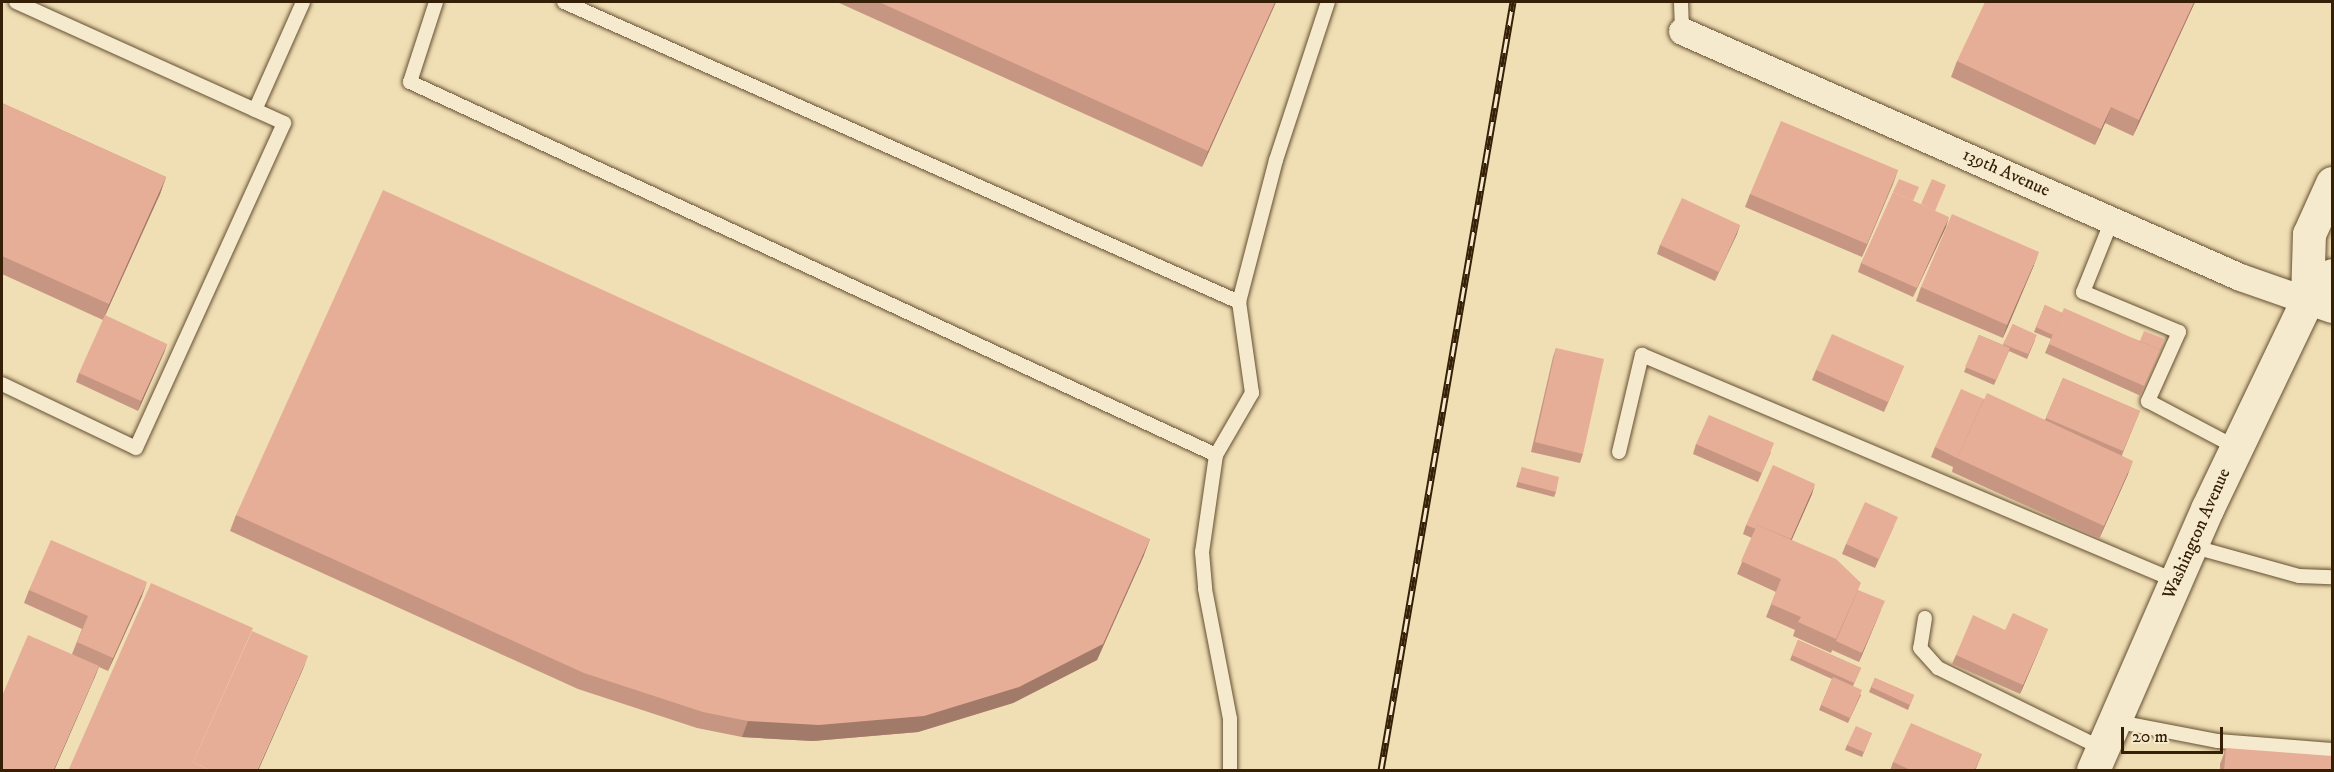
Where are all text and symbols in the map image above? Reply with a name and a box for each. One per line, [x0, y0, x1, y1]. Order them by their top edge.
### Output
street label: 139th Avenue [1959, 144, 2053, 202]
street label: Washington Avenue [2158, 465, 2236, 603]
scale bar [2124, 715, 2226, 753]
text: 20 m [2132, 726, 2168, 748]

